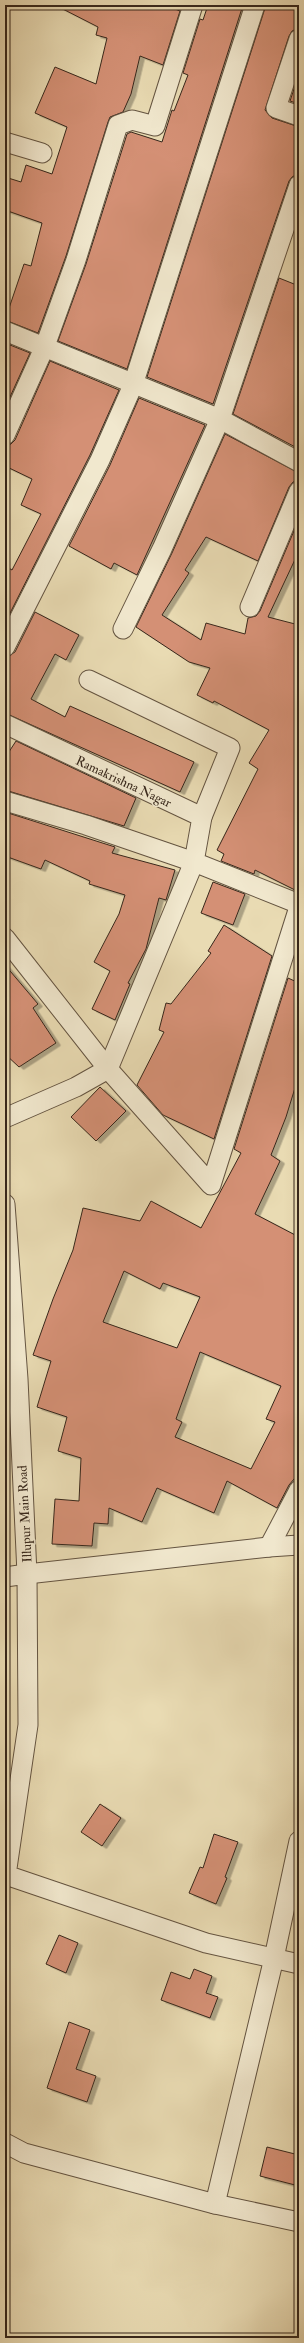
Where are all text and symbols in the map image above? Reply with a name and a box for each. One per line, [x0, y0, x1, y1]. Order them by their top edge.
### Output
street label: Ramakrishna Nagar [73, 753, 174, 811]
street label: Illupur Main Road [14, 1464, 37, 1563]

